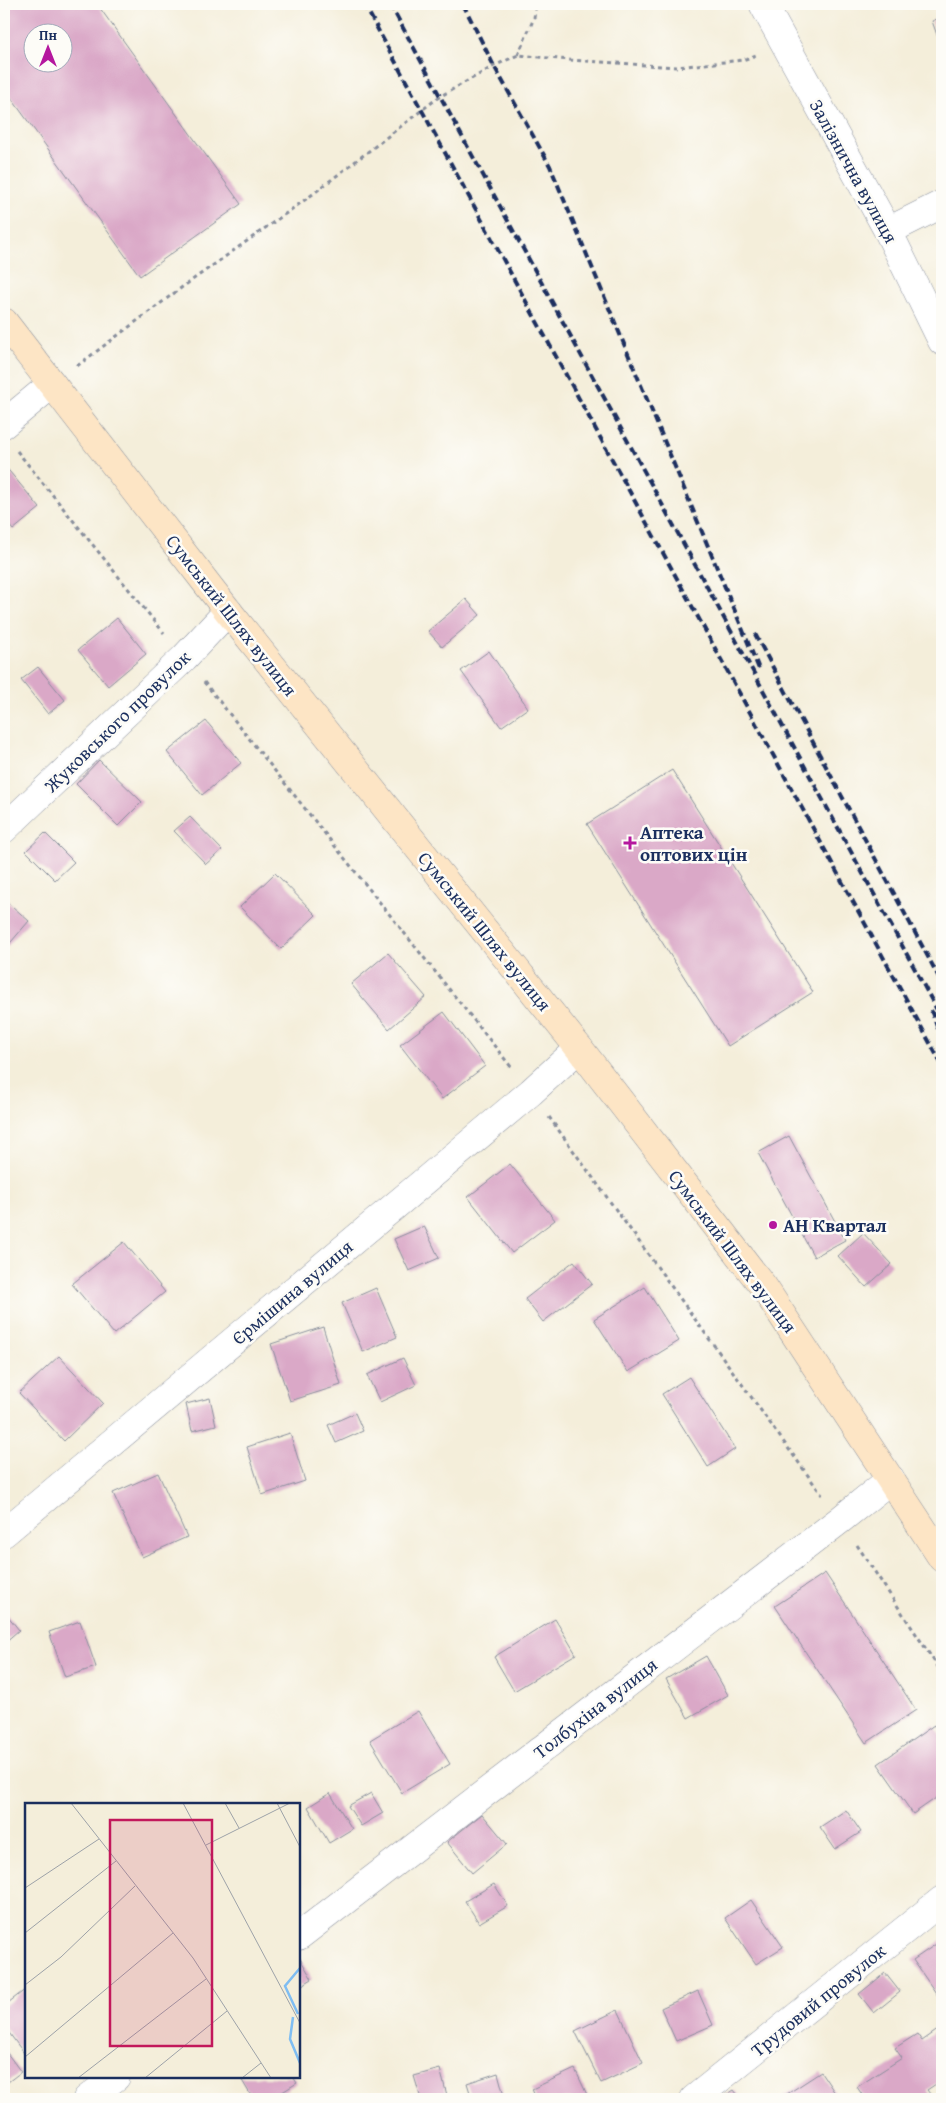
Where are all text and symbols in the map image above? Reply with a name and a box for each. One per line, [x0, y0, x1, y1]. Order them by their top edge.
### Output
north arrow [22, 22, 72, 72]
text: Пн [39, 25, 57, 45]
street label: Залізнична вулиця [803, 94, 905, 248]
street label: Сумський Шлях вулиця [160, 528, 304, 702]
street label: Жуковського провулок [37, 643, 197, 799]
place label: Аптека оптових цін [640, 818, 748, 868]
marker: Аптека оптових цін [624, 837, 636, 849]
street label: Сумський Шлях вулиця [412, 845, 559, 1017]
street label: Сумський Шлях вулиця [662, 1163, 804, 1339]
place label: АН Квартал [783, 1211, 887, 1239]
marker: АН Квартал [767, 1219, 779, 1231]
street label: Єрмішина вулиця [225, 1233, 359, 1351]
street label: Толбухіна вулиця [527, 1650, 663, 1765]
inset map [25, 1803, 300, 2078]
street label: Трудовий провулок [745, 1937, 891, 2063]

